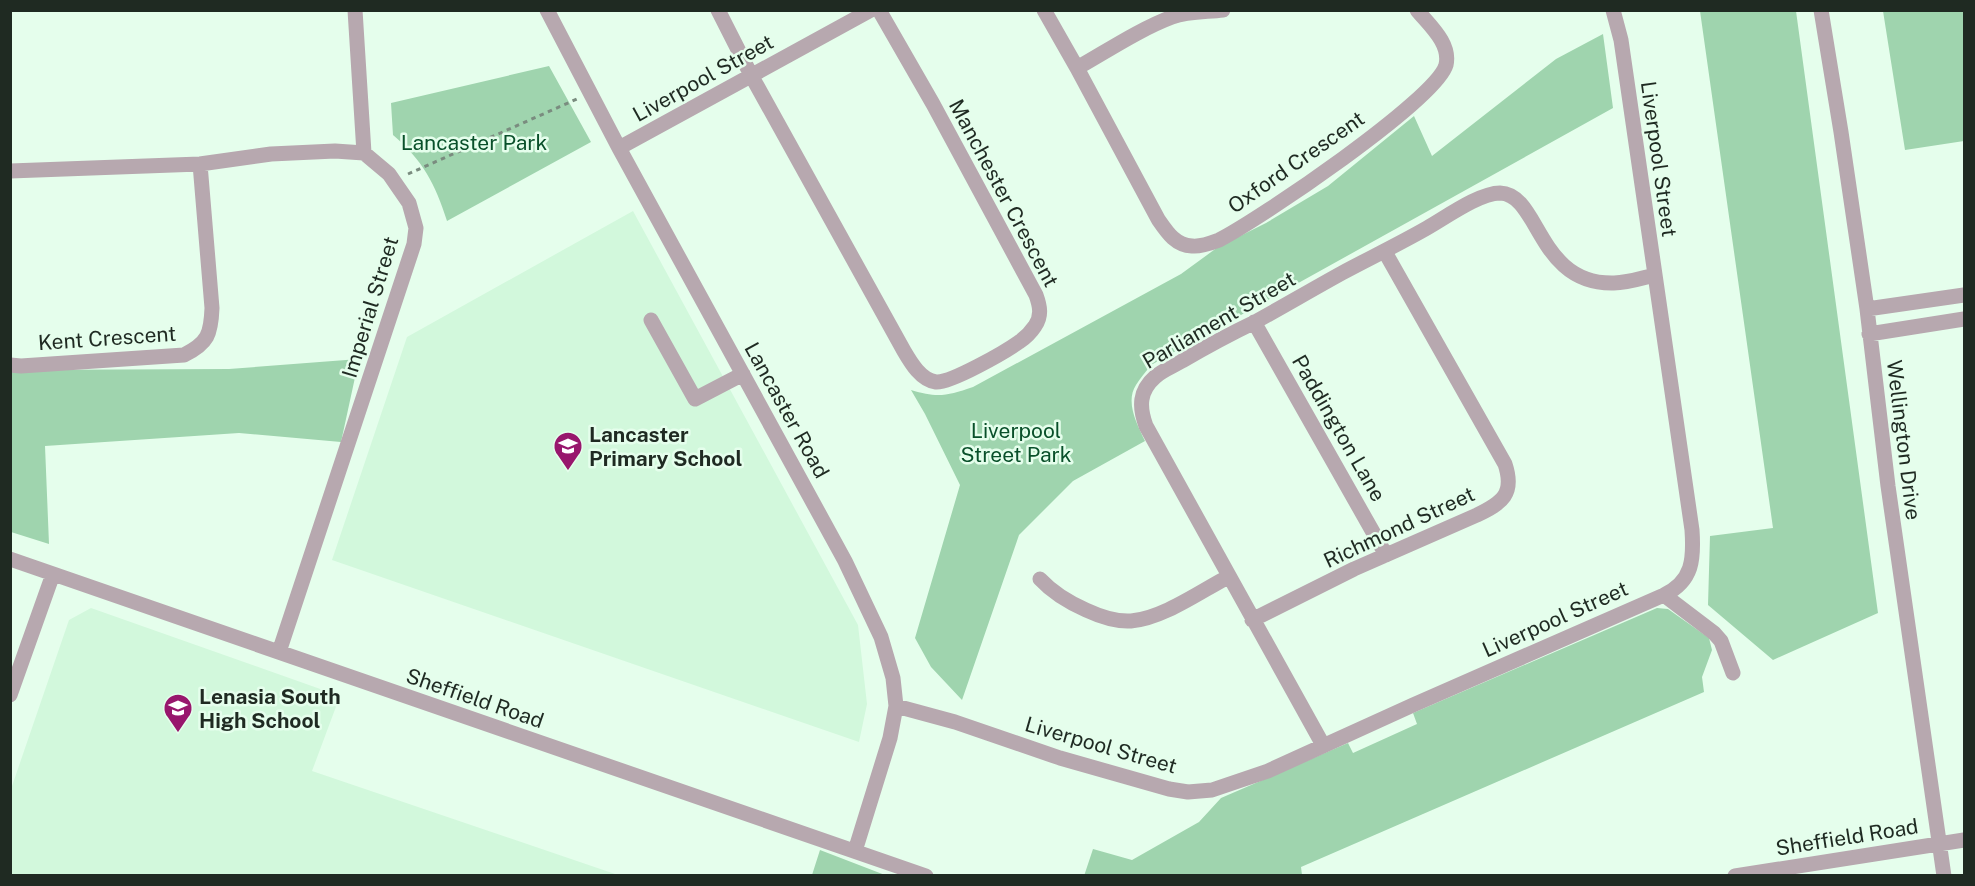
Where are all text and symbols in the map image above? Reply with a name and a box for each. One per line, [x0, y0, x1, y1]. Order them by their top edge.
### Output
street label: Liverpool Street [628, 29, 778, 127]
street label: Liverpool Street [1636, 80, 1682, 238]
street label: Manchester Crescent [944, 95, 1064, 291]
street label: Oxford Crescent [1223, 106, 1369, 218]
park label: Lancaster Park [401, 130, 547, 155]
street label: Imperial Street [337, 233, 403, 381]
street label: Parliament Street [1138, 266, 1300, 374]
street label: Kent Crescent [37, 321, 177, 355]
street label: Lancaster Road [739, 338, 835, 482]
street label: Paddington Lane [1287, 350, 1391, 506]
street label: Wellington Drive [1882, 359, 1926, 521]
park label: Liverpool Street Park [960, 418, 1072, 467]
place label: Lancaster Primary School [589, 422, 742, 471]
school or university icon: Lancaster Primary School [552, 430, 584, 472]
street label: Richmond Street [1319, 481, 1479, 573]
street label: Liverpool Street [1478, 576, 1632, 662]
street label: Sheffield Road [403, 663, 547, 733]
place label: Lenasia South High School [199, 684, 341, 733]
school or university icon: Lenasia South High School [162, 692, 194, 734]
street label: Liverpool Street [1022, 711, 1180, 779]
street label: Sheffield Road [1774, 813, 1920, 861]

